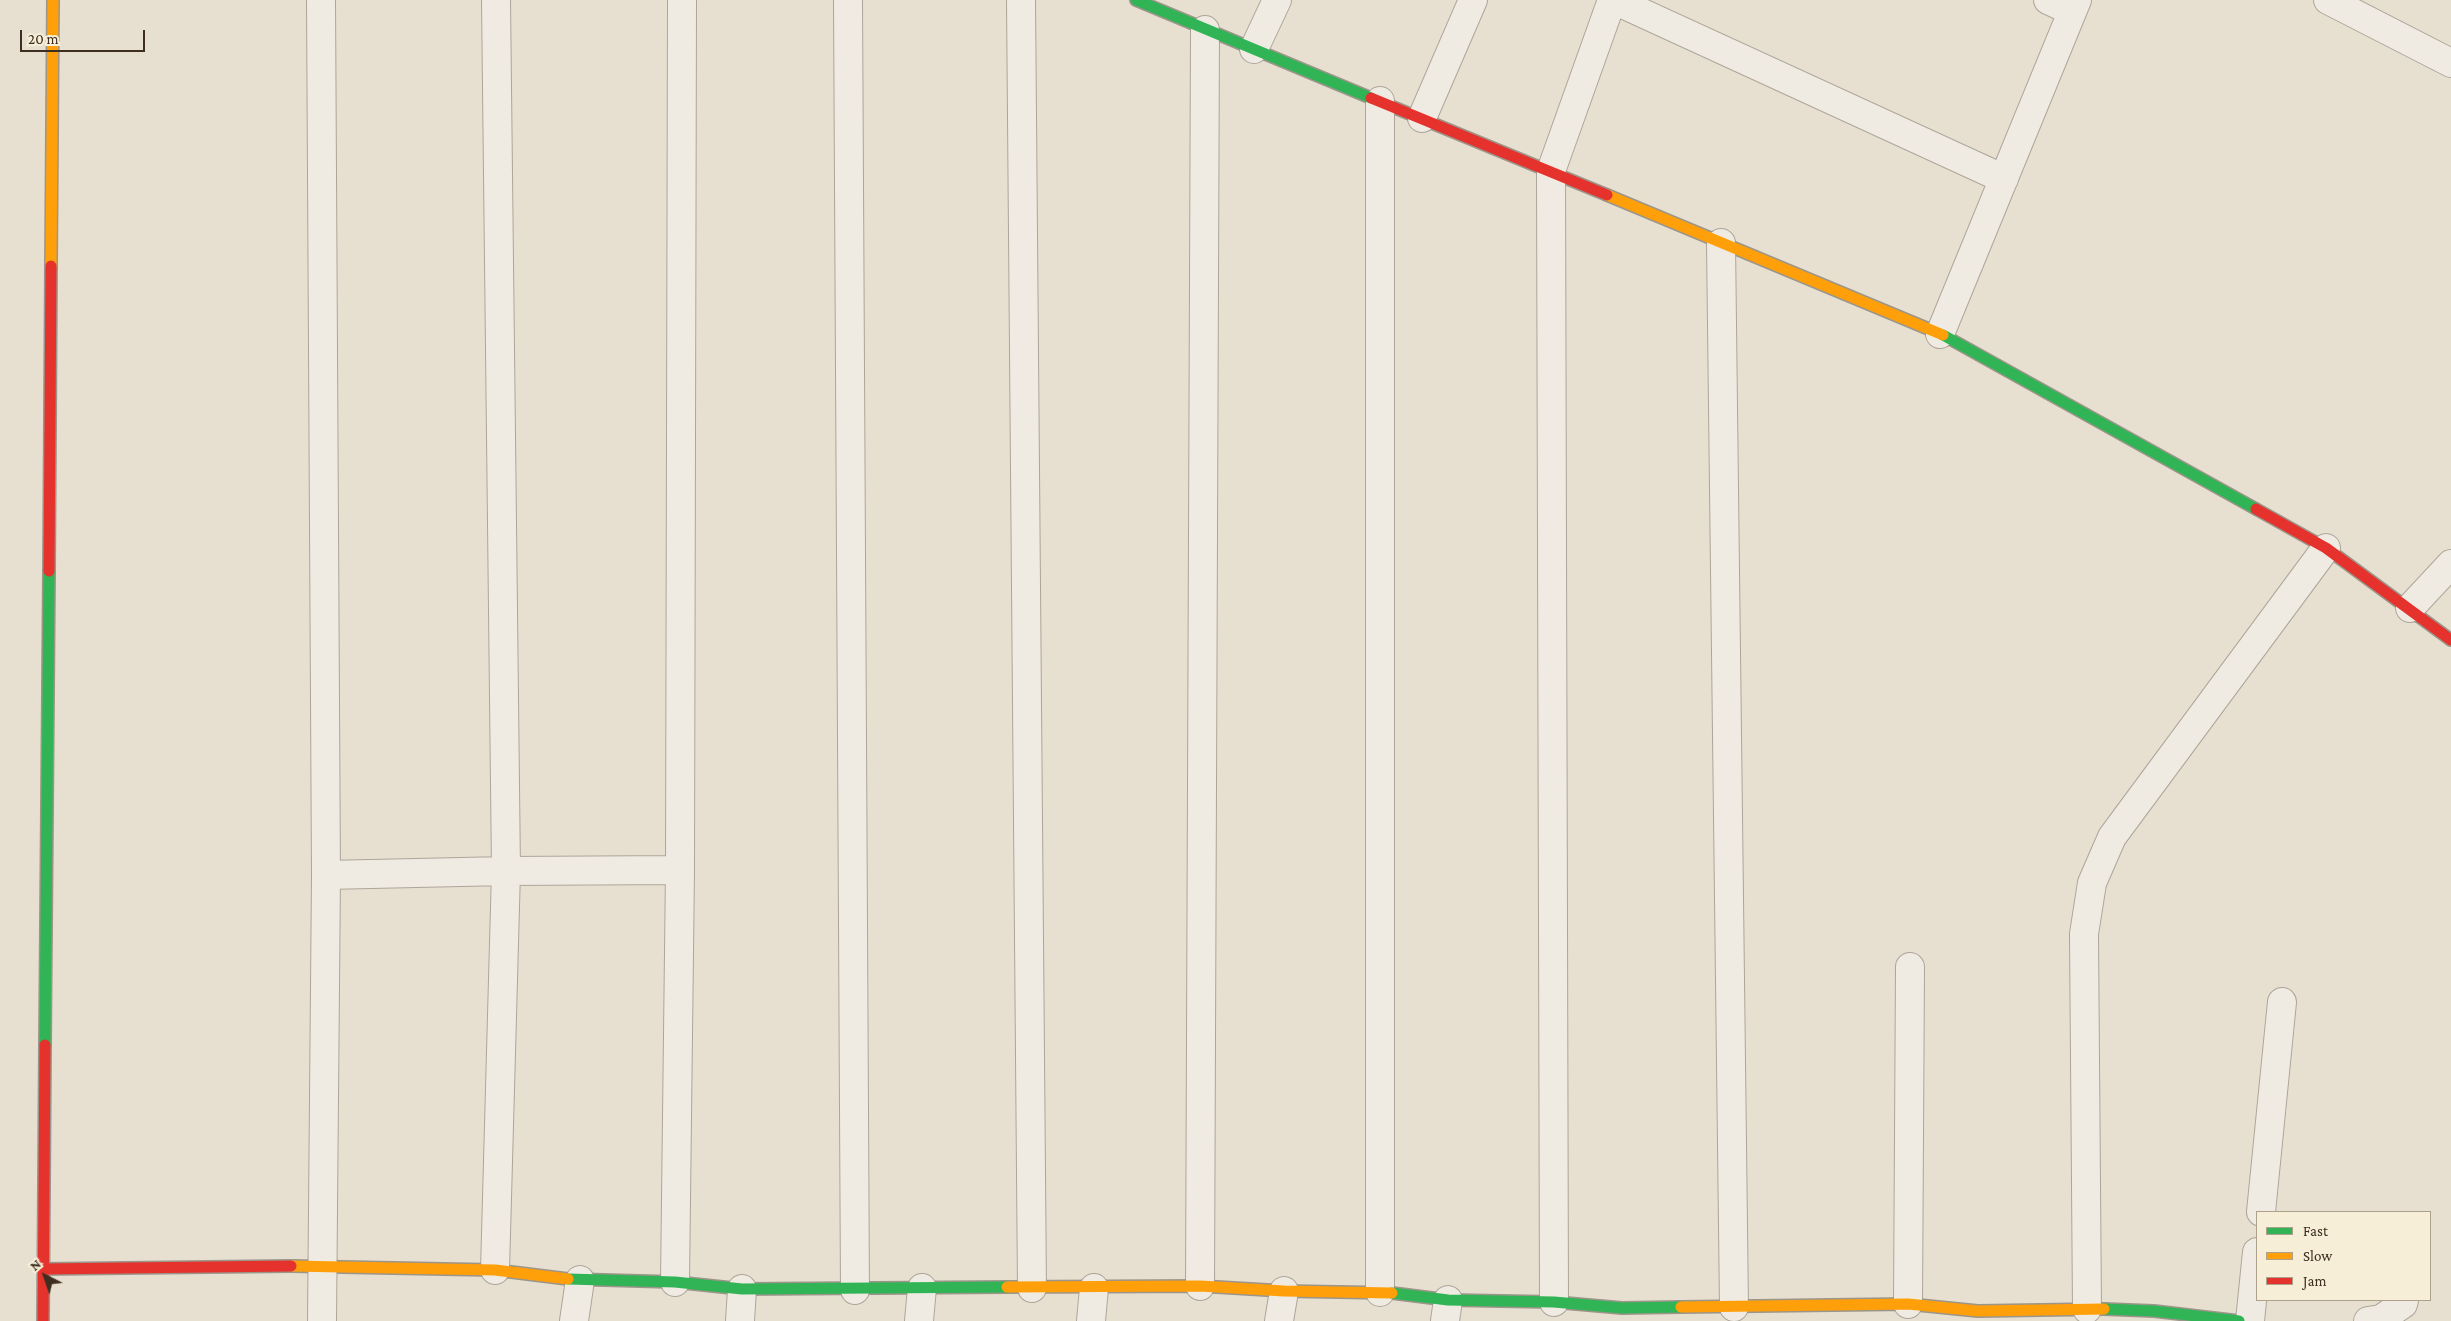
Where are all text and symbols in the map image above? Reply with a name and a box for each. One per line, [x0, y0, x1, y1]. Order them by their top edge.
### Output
scale bar [22, 20, 148, 52]
text: 20 m [28, 31, 59, 47]
legend [2256, 1211, 2431, 1301]
text: Fast [2303, 1223, 2328, 1239]
text: Slow [2303, 1248, 2332, 1264]
north arrow [20, 1251, 70, 1301]
text: N [26, 1256, 44, 1274]
text: Jam [2303, 1273, 2326, 1289]

